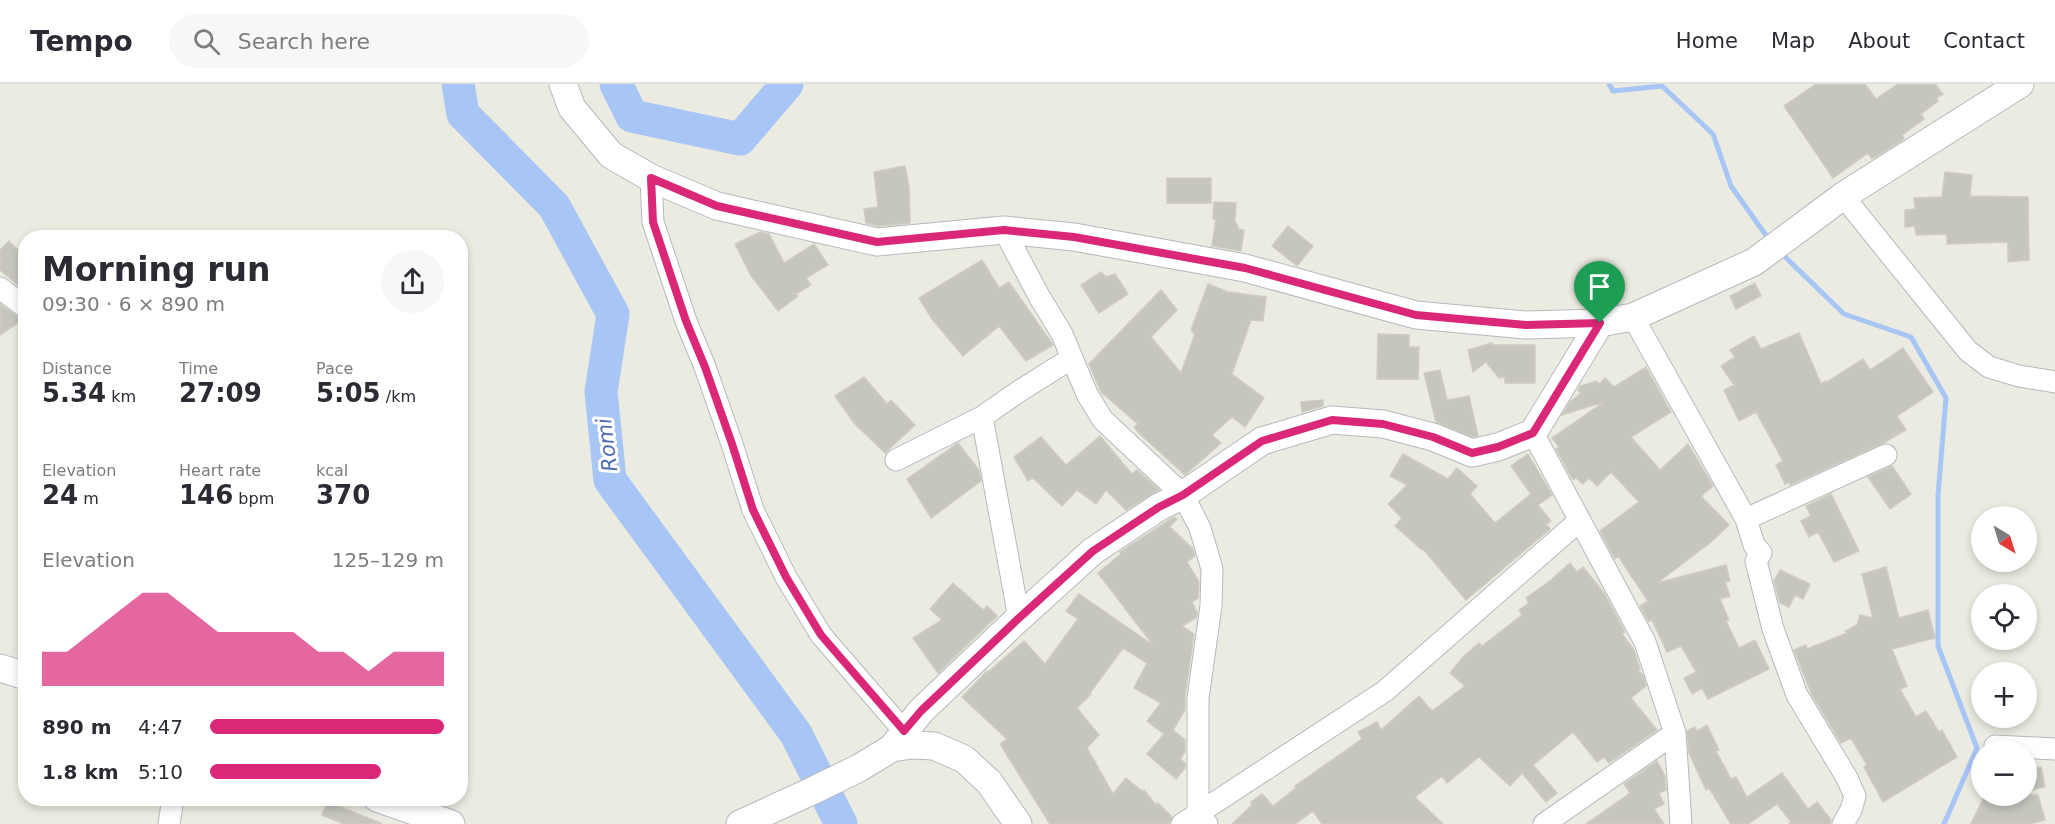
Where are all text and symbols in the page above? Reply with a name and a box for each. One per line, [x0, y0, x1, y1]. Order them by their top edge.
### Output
search box [169, 14, 589, 68]
text: Tempo [30, 25, 133, 58]
icon: search [190, 25, 223, 58]
text: Search here [238, 29, 370, 54]
text: Home [1676, 29, 1738, 53]
text: Map [1771, 29, 1815, 53]
text: About [1848, 29, 1910, 53]
text: Contact [1943, 29, 2025, 53]
text: Morning run [42, 250, 270, 289]
button: share [381, 250, 444, 313]
pin [1574, 261, 1625, 323]
icon: arrive [1583, 270, 1616, 303]
text: 09:30 · 6 × 890 m [42, 292, 225, 316]
text: Distance [42, 359, 112, 378]
text: Time [179, 359, 218, 378]
text: Pace [316, 359, 353, 378]
text: 5.34 [42, 378, 106, 408]
text: 27:09 [179, 378, 262, 408]
text: 5:05 [316, 378, 381, 408]
text: km [106, 387, 136, 406]
text: /km [381, 387, 416, 406]
water label: Romi [592, 417, 622, 473]
text: Elevation [42, 461, 116, 480]
text: Heart rate [179, 461, 261, 480]
text: kcal [316, 461, 348, 480]
text: 24 [42, 480, 78, 510]
text: 146 [179, 480, 233, 510]
text: 370 [316, 480, 370, 510]
text: m [78, 489, 99, 508]
text: bpm [233, 489, 274, 508]
north arrow [1971, 506, 2037, 572]
map controls [1971, 506, 2037, 806]
text: Elevation [42, 548, 135, 572]
text: 125–129 m [332, 548, 444, 572]
button: locate [1971, 584, 2037, 650]
button: + [1971, 662, 2037, 728]
text: 890 m [42, 715, 112, 739]
text: 4:47 [138, 715, 183, 739]
button: − [1971, 740, 2037, 806]
text: 1.8 km [42, 760, 119, 784]
text: 5:10 [138, 760, 183, 784]

